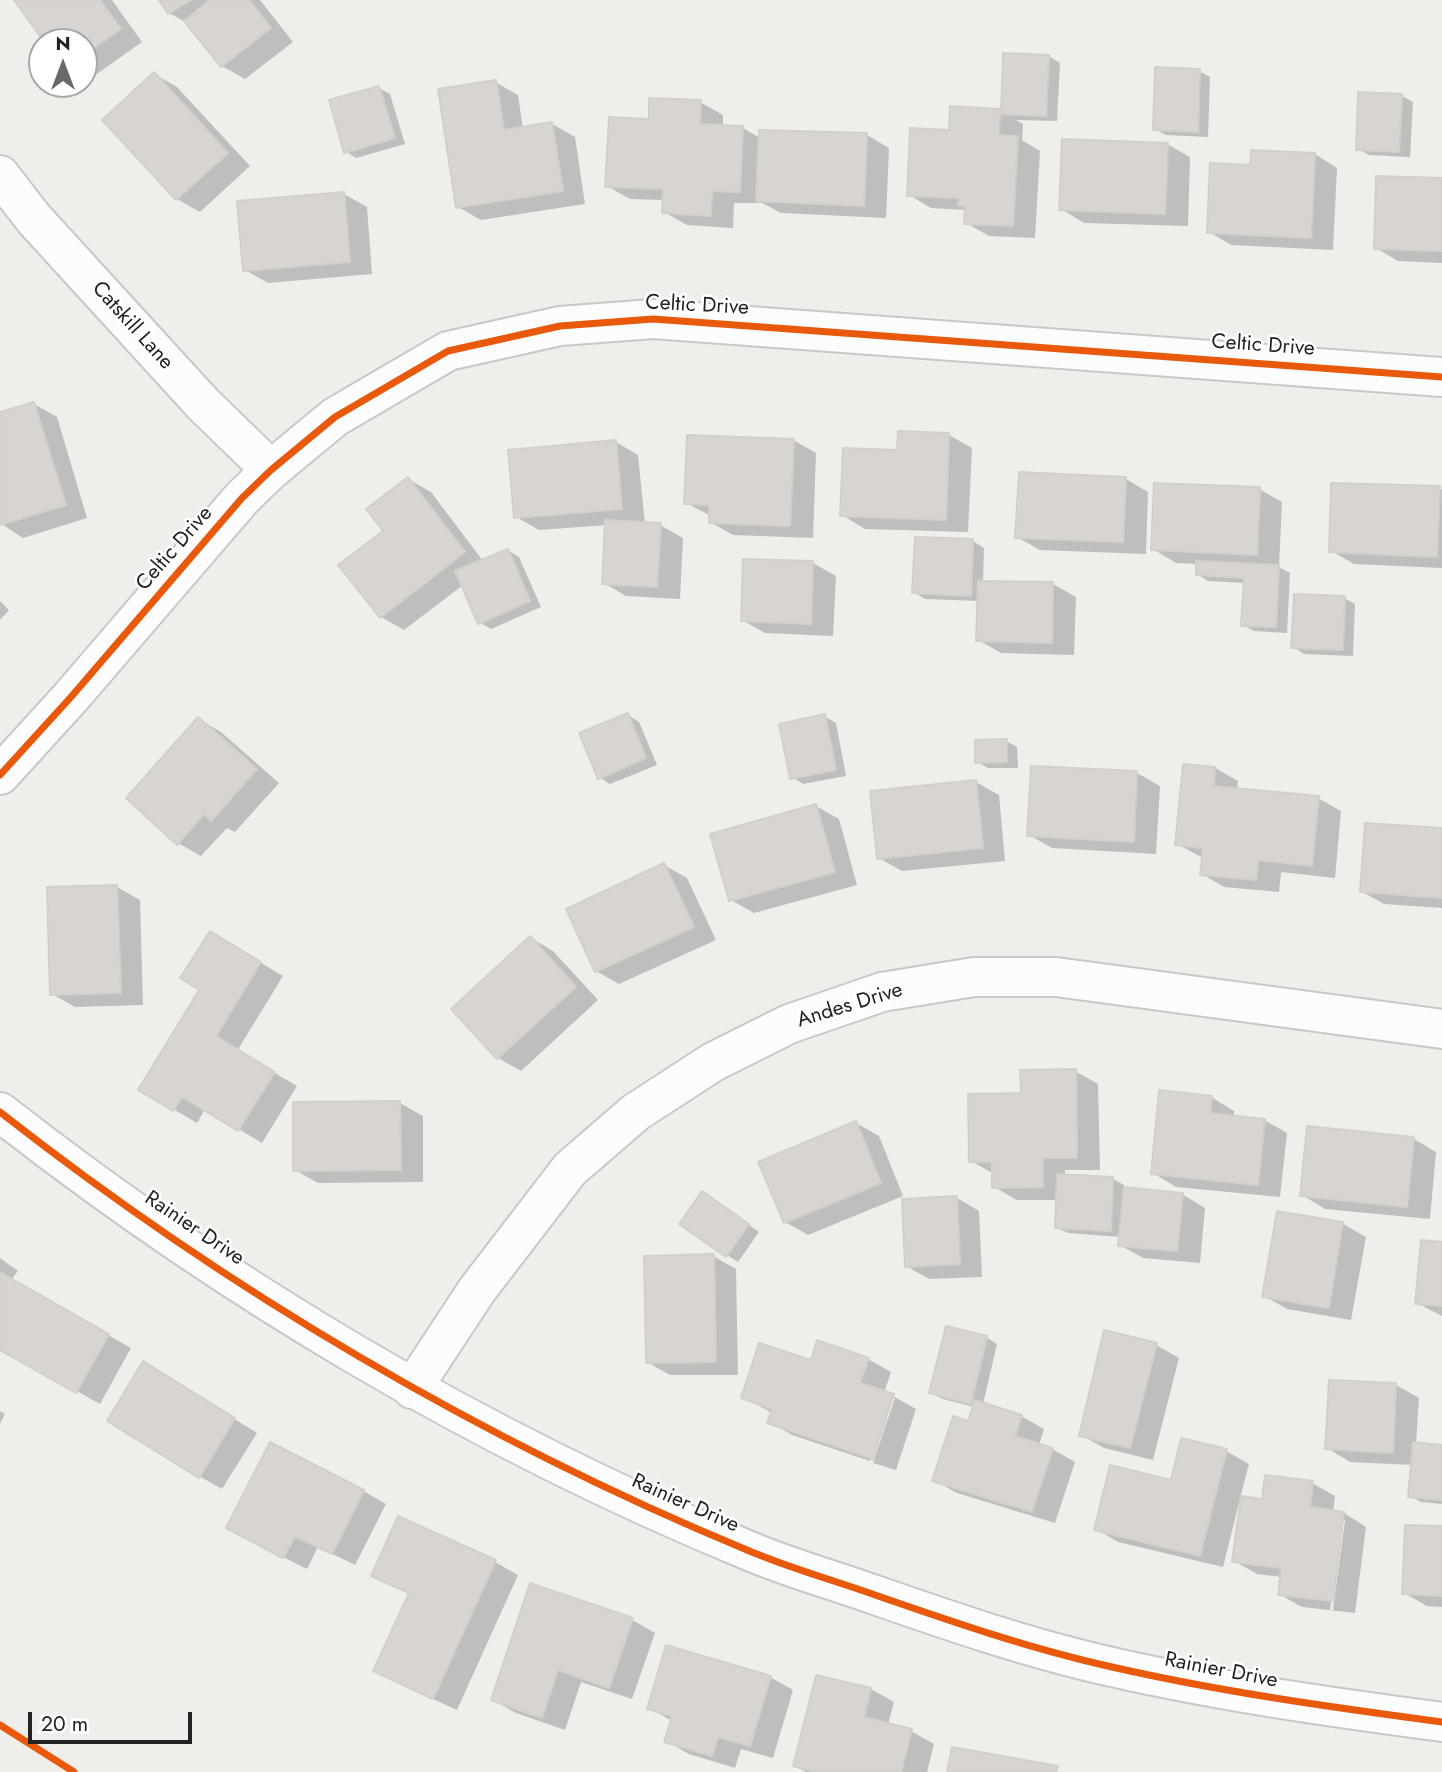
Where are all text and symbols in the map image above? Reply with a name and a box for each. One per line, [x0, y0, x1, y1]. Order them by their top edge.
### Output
north arrow [28, 28, 98, 98]
text: N [55, 30, 71, 57]
street label: Catskill Lane [86, 277, 178, 375]
street label: Celtic Drive [645, 291, 749, 321]
street label: Celtic Drive [1210, 330, 1316, 362]
street label: Celtic Drive [132, 502, 218, 596]
street label: Andes Drive [794, 978, 906, 1034]
street label: Rainier Drive [139, 1186, 249, 1272]
street label: Rainier Drive [627, 1469, 743, 1539]
street label: Rainier Drive [1162, 1648, 1280, 1694]
scale bar [32, 1698, 196, 1742]
text: 20 m [41, 1709, 88, 1739]

